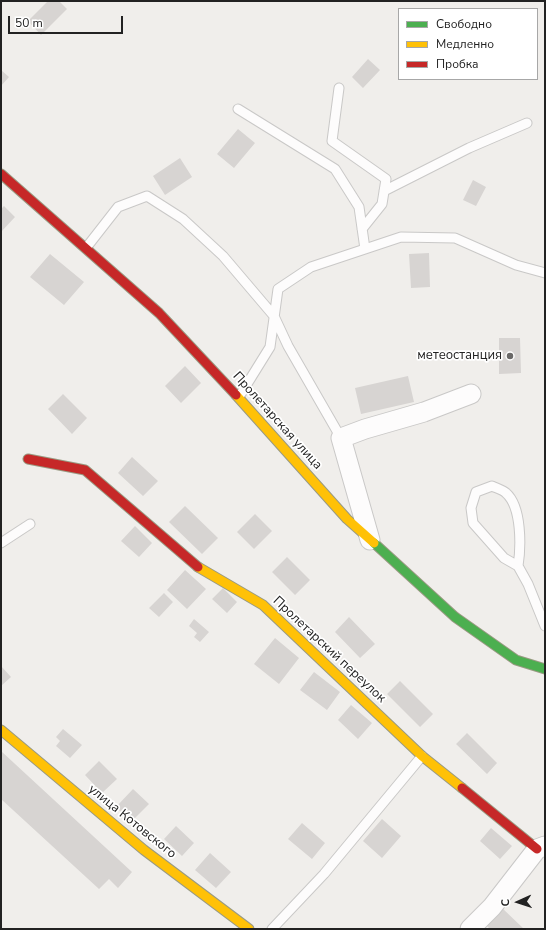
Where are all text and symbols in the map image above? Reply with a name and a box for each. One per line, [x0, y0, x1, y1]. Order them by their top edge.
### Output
scale bar [10, 8, 125, 34]
legend [398, 8, 538, 80]
text: 50 m [15, 15, 43, 31]
text: Свободно [436, 16, 492, 32]
text: Медленно [436, 36, 494, 52]
text: Пробка [436, 56, 479, 72]
place label: метеостанция [417, 348, 502, 364]
marker: метеостанция [505, 351, 515, 361]
street label: Пролетарская улица [229, 369, 325, 473]
street label: Пролетарский переулок [269, 594, 389, 706]
street label: улица Котовского [85, 782, 179, 862]
north arrow [498, 882, 538, 922]
text: С [498, 899, 513, 907]

